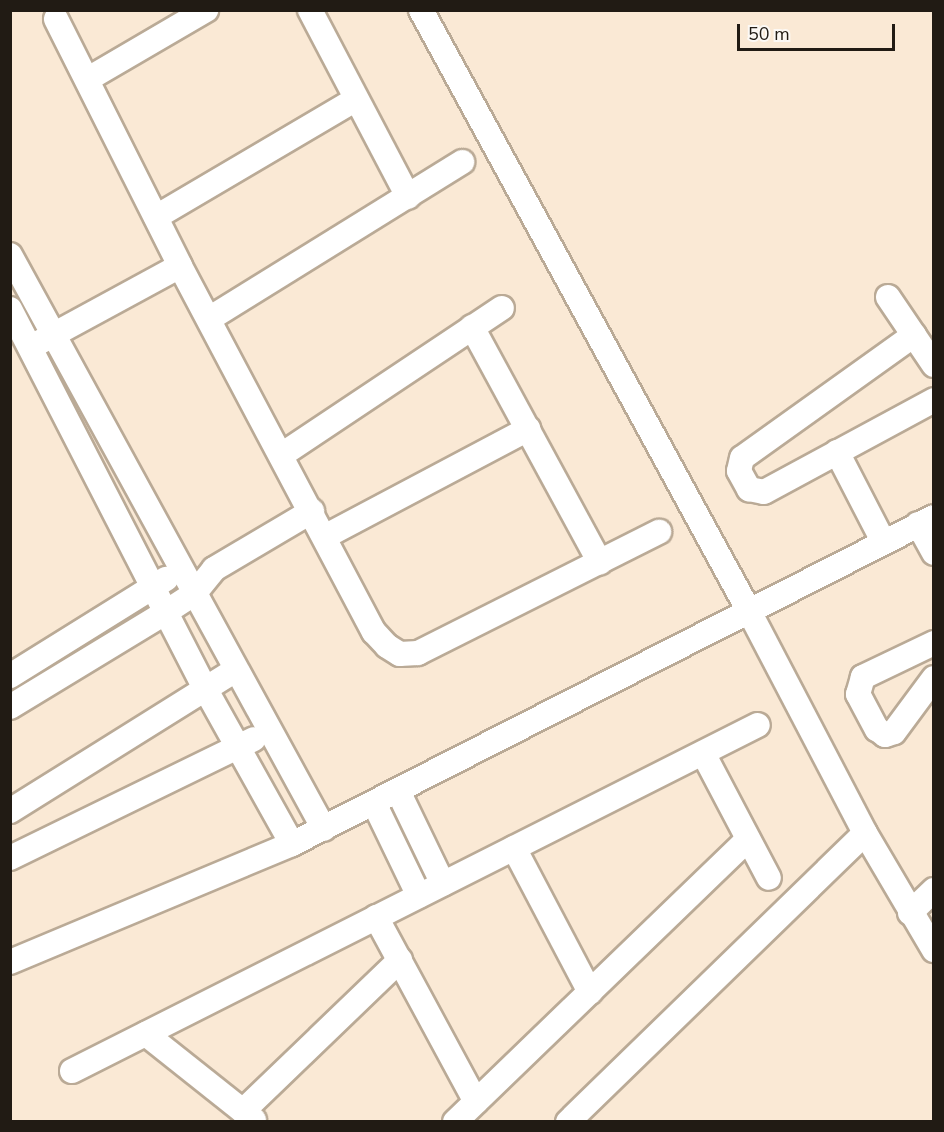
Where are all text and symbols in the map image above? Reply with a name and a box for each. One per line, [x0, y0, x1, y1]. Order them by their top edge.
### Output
scale bar [740, 12, 898, 50]
text: 50 m [748, 22, 790, 46]

